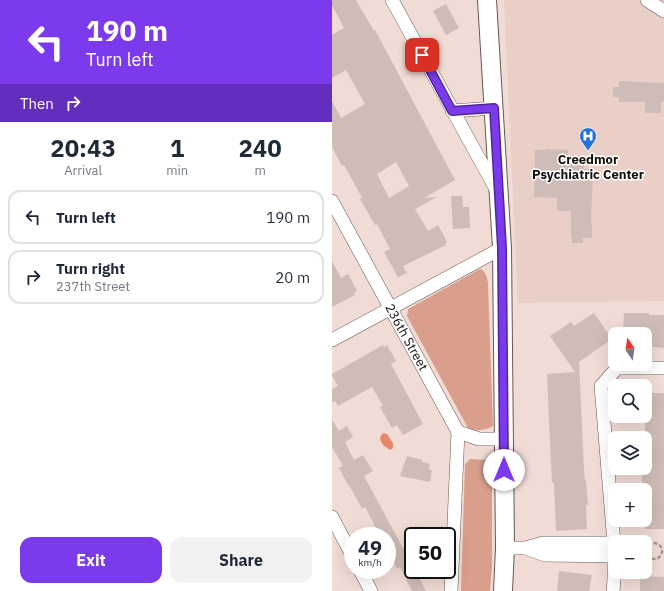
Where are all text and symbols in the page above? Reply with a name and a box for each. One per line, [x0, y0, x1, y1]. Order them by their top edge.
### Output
text: 190 m [86, 12, 168, 49]
icon: left [20, 16, 72, 68]
pin [405, 38, 439, 72]
icon: arrive [411, 44, 433, 66]
text: Turn left [86, 48, 154, 71]
icon: right [62, 92, 84, 114]
text: Then [20, 94, 54, 113]
hospital icon: Creedmor Psychiatric Center [578, 126, 598, 151]
text: 20:43 [50, 132, 116, 164]
text: 1 [170, 132, 184, 164]
text: 240 [238, 132, 282, 164]
place label: Creedmor Psychiatric Center [532, 151, 644, 183]
text: Arrival [64, 162, 102, 179]
text: min [166, 162, 188, 179]
text: m [254, 162, 266, 179]
icon: left [22, 206, 44, 228]
text: Turn left [56, 208, 116, 227]
text: 190 m [266, 208, 310, 227]
text: Turn right [56, 259, 125, 278]
icon: right [22, 266, 44, 288]
text: 20 m [275, 268, 310, 287]
text: 237th Street [56, 278, 130, 295]
street label: 236th Street [381, 301, 432, 374]
north arrow [608, 327, 652, 371]
map controls [608, 327, 652, 579]
button: search [608, 379, 652, 423]
button: layers [608, 431, 652, 475]
position arrow [483, 449, 525, 491]
button: + [608, 483, 652, 527]
speed limit sign: 50 [404, 527, 456, 579]
text: 49 [358, 534, 382, 561]
button: − [608, 535, 652, 579]
button: Exit [20, 537, 162, 583]
button: Share [170, 537, 312, 583]
text: km/h [358, 556, 382, 569]

